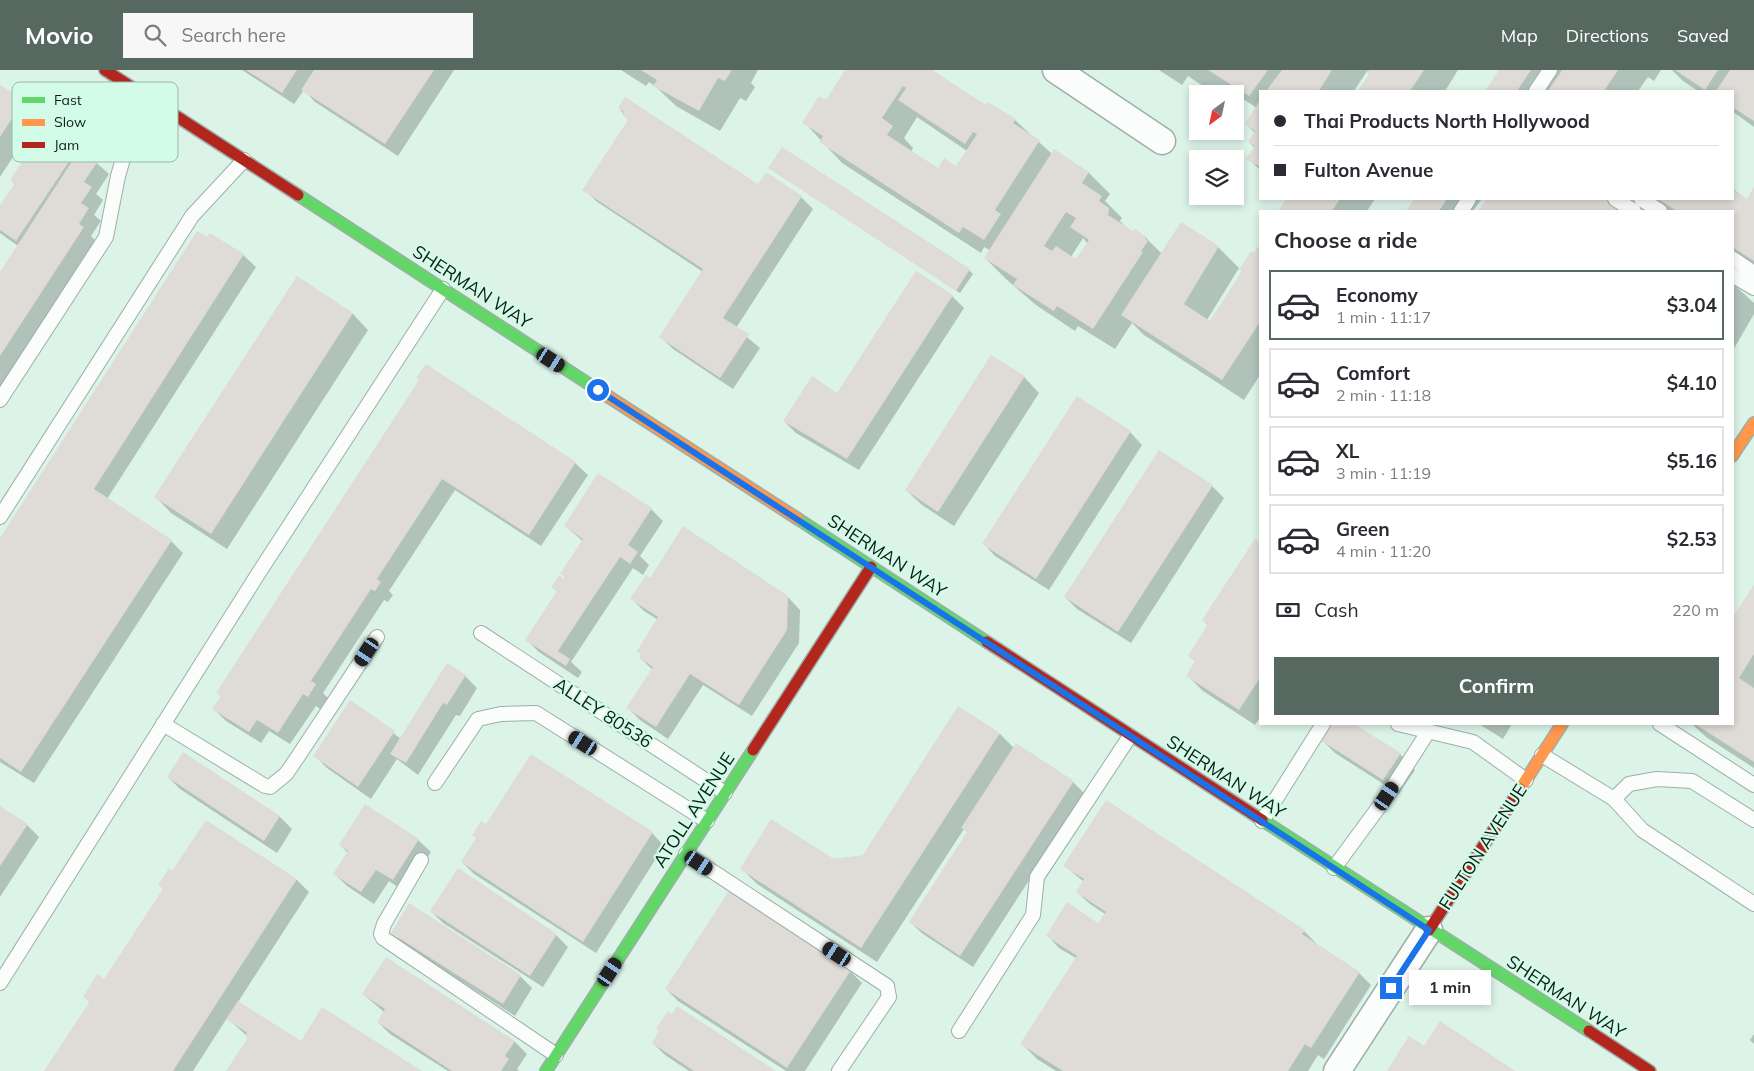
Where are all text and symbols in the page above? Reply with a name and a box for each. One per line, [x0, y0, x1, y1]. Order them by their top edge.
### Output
search box [123, 13, 473, 58]
text: Movio [25, 20, 93, 50]
icon: search [141, 21, 169, 49]
text: Search here [181, 23, 286, 47]
text: Map [1501, 24, 1538, 47]
text: Directions [1566, 24, 1649, 47]
text: Saved [1677, 24, 1729, 47]
legend [12, 82, 178, 162]
north arrow [1189, 85, 1244, 140]
map controls [1189, 85, 1244, 205]
text: Fast [54, 91, 82, 109]
text: Thai Products North Hollywood [1304, 109, 1590, 133]
text: Slow [54, 113, 86, 131]
text: Jam [54, 136, 79, 154]
button: layers [1189, 150, 1244, 205]
text: Fulton Avenue [1304, 158, 1433, 182]
text: Choose a ride [1274, 226, 1417, 254]
street label: SHERMAN WAY [409, 240, 537, 334]
icon: car [1276, 283, 1321, 328]
text: Economy [1336, 283, 1418, 307]
text: $3.04 [1667, 293, 1717, 317]
text: 1 min · 11:17 [1336, 307, 1431, 327]
car [534, 346, 567, 374]
icon: car [1276, 361, 1321, 406]
text: Comfort [1336, 361, 1410, 385]
text: $4.10 [1667, 371, 1717, 395]
route start [587, 379, 609, 401]
text: 2 min · 11:18 [1336, 385, 1431, 405]
icon: car [1276, 439, 1321, 484]
text: XL [1336, 439, 1359, 463]
text: $5.16 [1667, 449, 1717, 473]
text: 3 min · 11:19 [1336, 463, 1431, 483]
street label: SHERMAN WAY [824, 509, 952, 603]
icon: car [1276, 517, 1321, 562]
text: Green [1336, 517, 1390, 541]
text: $2.53 [1667, 527, 1717, 551]
text: 4 min · 11:20 [1336, 541, 1431, 561]
icon: cash [1274, 596, 1302, 624]
text: Cash [1314, 598, 1359, 622]
text: 220 m [1672, 600, 1719, 620]
car [352, 635, 381, 669]
button: Confirm [1274, 657, 1719, 715]
street label: ALLEY 80536 [550, 672, 657, 753]
car [566, 729, 599, 757]
street label: SHERMAN WAY [1163, 730, 1291, 824]
street label: ATOLL AVENUE [648, 748, 739, 872]
car [1372, 779, 1401, 813]
street label: FULTON AVENUE [1433, 779, 1532, 914]
car [682, 848, 715, 878]
car [820, 940, 853, 968]
street label: SHERMAN WAY [1503, 950, 1631, 1044]
car [595, 955, 624, 989]
callout: 1 min [1408, 970, 1491, 1006]
route end [1380, 977, 1402, 999]
text: 1 min [1429, 977, 1471, 997]

